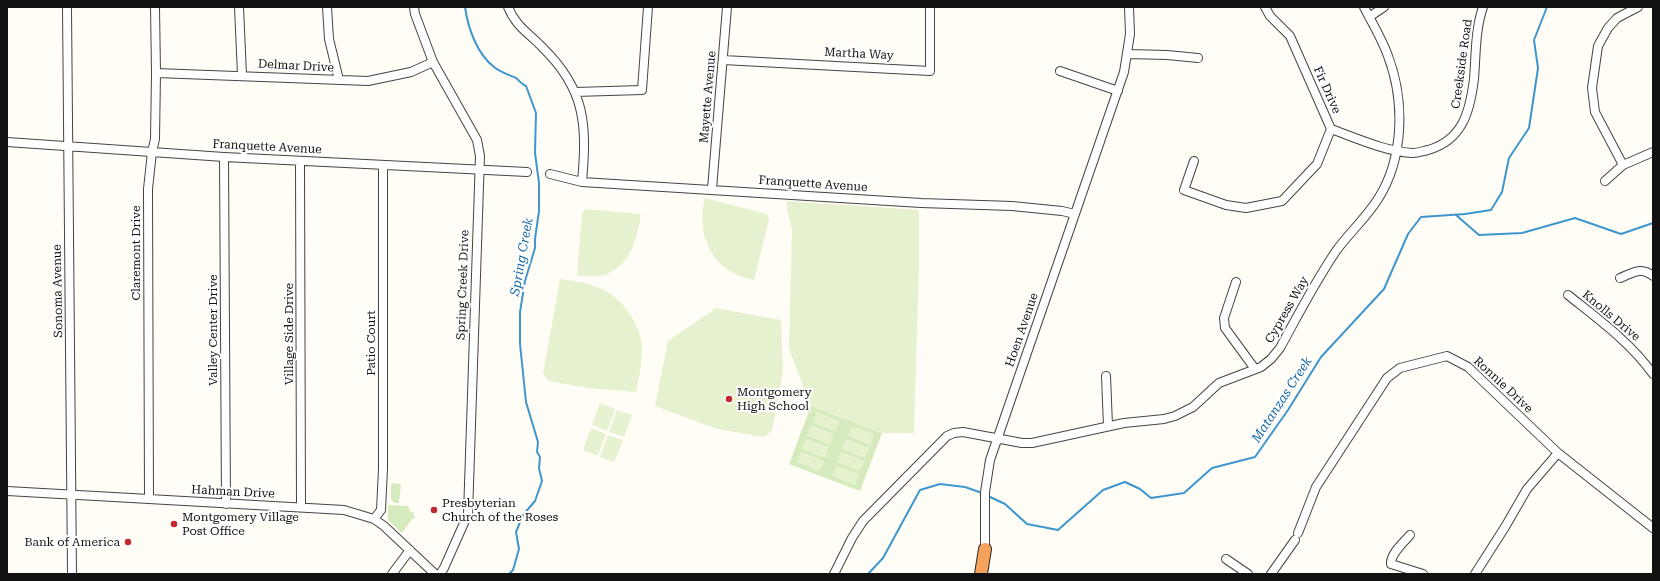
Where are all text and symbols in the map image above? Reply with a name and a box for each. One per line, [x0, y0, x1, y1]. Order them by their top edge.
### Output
street label: Creekside Road [1449, 18, 1475, 110]
street label: Martha Way [824, 45, 894, 63]
street label: Mayette Avenue [697, 50, 719, 144]
street label: Delmar Drive [258, 57, 334, 75]
street label: Fir Drive [1310, 64, 1344, 116]
street label: Franquette Avenue [212, 137, 322, 157]
street label: Franquette Avenue [758, 173, 868, 195]
street label: Claremont Drive [129, 205, 143, 301]
water label: Spring Creek [507, 217, 537, 297]
street label: Spring Creek Drive [454, 230, 472, 340]
street label: Sonoma Avenue [50, 244, 66, 338]
street label: Valley Center Drive [206, 274, 220, 386]
street label: Cypress Way [1262, 274, 1312, 346]
street label: Village Side Drive [282, 283, 296, 385]
street label: Knolls Drive [1579, 288, 1643, 344]
street label: Hoen Avenue [1003, 291, 1041, 369]
street label: Patio Court [364, 310, 378, 376]
water label: Matanzas Creek [1248, 354, 1316, 446]
street label: Ronnie Drive [1470, 354, 1536, 416]
place label: Montgomery High School [737, 385, 812, 413]
marker: Montgomery High School [724, 394, 734, 404]
street label: Hahman Drive [191, 483, 275, 501]
place label: Presbyterian Church of the Roses [442, 496, 558, 524]
marker: Presbyterian Church of the Roses [429, 505, 439, 515]
place label: Montgomery Village Post Office [182, 510, 299, 538]
marker: Montgomery Village Post Office [169, 519, 179, 529]
place label: Bank of America [25, 535, 120, 549]
marker: Bank of America [123, 537, 133, 547]

